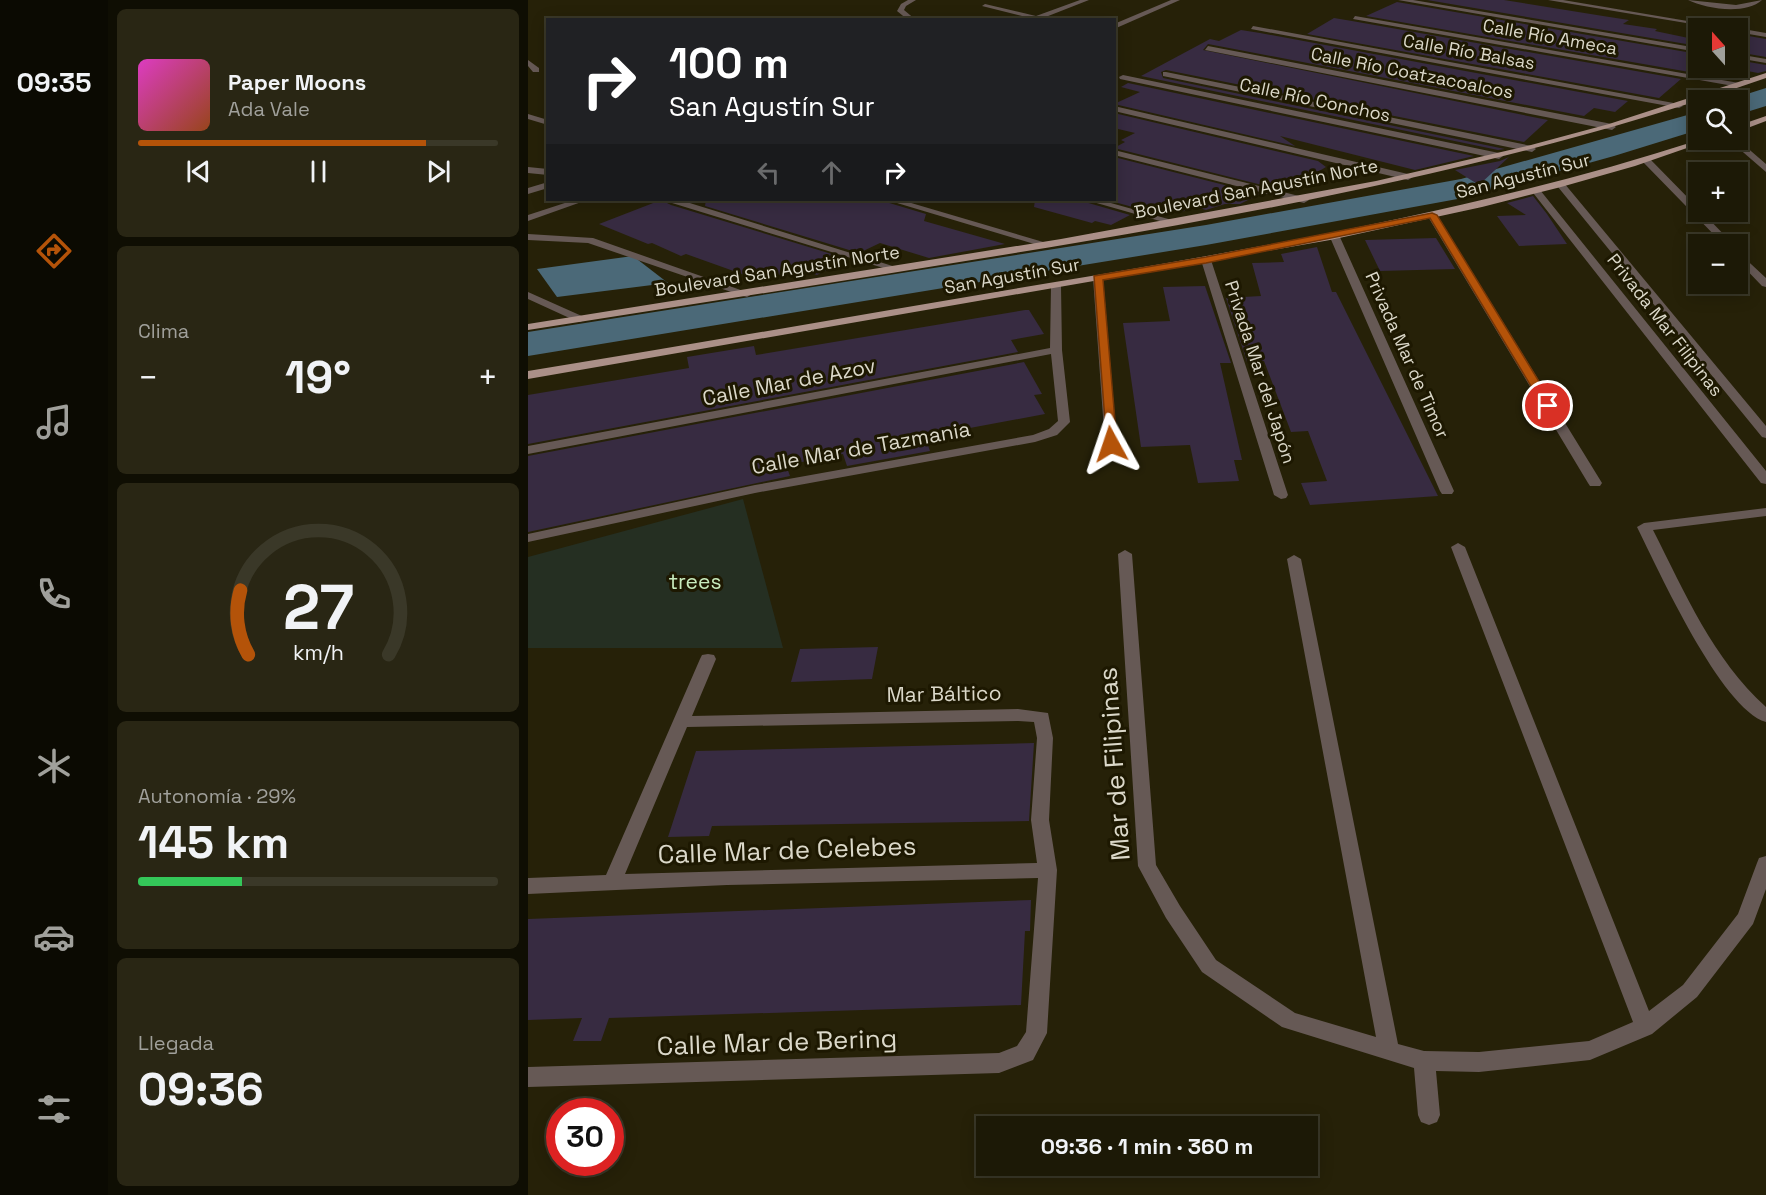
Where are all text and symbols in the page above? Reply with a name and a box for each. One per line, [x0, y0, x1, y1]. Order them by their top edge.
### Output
street label: Calle Río Ameca [1481, 13, 1619, 60]
north arrow [1688, 18, 1748, 78]
map controls [1688, 18, 1748, 294]
street label: Calle Río Balsas [1401, 29, 1537, 74]
text: 100 m [669, 37, 789, 90]
icon: right [570, 42, 648, 120]
street label: Calle Río Coatzacoalcos [1309, 42, 1515, 103]
text: 09:35 [17, 65, 91, 100]
text: Paper Moons [228, 68, 366, 96]
street label: Calle Río Conchos [1238, 72, 1393, 127]
text: San Agustín Sur [669, 89, 875, 124]
button: search [1688, 90, 1748, 150]
text: Ada Vale [228, 96, 310, 122]
street label: San Agustín Sur [1454, 148, 1592, 203]
street label: Boulevard San Agustín Norte [1132, 154, 1380, 223]
icon: previous [182, 155, 215, 188]
icon: pause [302, 155, 335, 188]
icon: next [422, 155, 455, 188]
icon: left [752, 156, 785, 189]
icon: ahead [815, 156, 848, 189]
icon: right [878, 156, 911, 189]
button: + [1688, 162, 1748, 222]
icon: directions [33, 230, 75, 272]
button: − [1688, 234, 1748, 294]
street label: Boulevard San Agustín Norte [653, 240, 901, 301]
street label: Privada Mar Filipinas [1602, 249, 1728, 401]
street label: San Agustín Sur [942, 252, 1082, 299]
street label: Privada Mar de Timor [1360, 268, 1455, 442]
street label: Privada Mar del Japón [1220, 277, 1301, 466]
text: Clima [138, 318, 189, 344]
text: 19° [285, 349, 351, 406]
street label: Calle Mar de Azov [700, 351, 878, 412]
text: − [138, 357, 158, 399]
text: + [478, 357, 498, 399]
pin [1522, 380, 1573, 431]
icon: arrive [1531, 389, 1564, 422]
icon: music [33, 401, 75, 443]
position arrow [1079, 412, 1143, 476]
street label: Calle Mar de Tazmania [749, 415, 972, 480]
text: 27 [282, 568, 354, 647]
park label: trees [668, 568, 722, 595]
icon: phone [33, 573, 75, 615]
text: km/h [292, 639, 344, 666]
street label: Mar de Filipinas [1090, 666, 1138, 862]
street label: Mar Báltico [886, 679, 1002, 708]
icon: climate [33, 745, 75, 787]
text: Autonomía · 29% [138, 783, 296, 809]
text: 145 km [138, 814, 289, 871]
street label: Calle Mar de Celebes [657, 828, 917, 872]
icon: car [33, 916, 75, 958]
street label: Calle Mar de Bering [656, 1021, 898, 1063]
text: Llegada [138, 1030, 214, 1056]
text: 09:36 [138, 1061, 264, 1118]
icon: filters [33, 1088, 75, 1130]
speed limit sign: 30 [546, 1098, 624, 1176]
text: 09:36 · 1 min · 360 m [1041, 1132, 1253, 1160]

